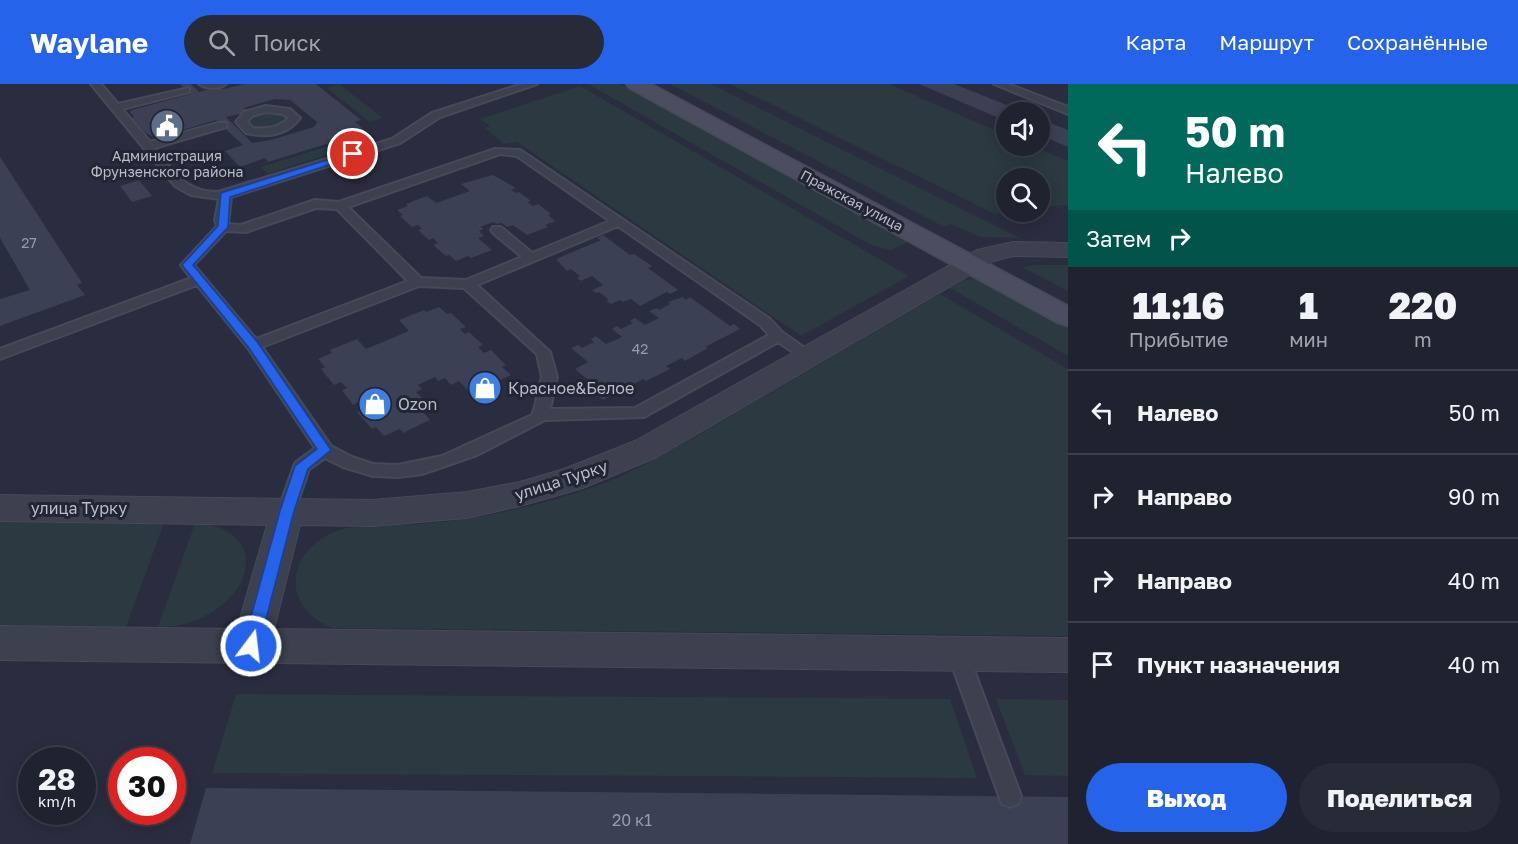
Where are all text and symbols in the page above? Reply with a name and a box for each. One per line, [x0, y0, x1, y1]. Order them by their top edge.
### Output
search box [184, 15, 604, 69]
text: Waylane [30, 26, 148, 59]
icon: search [205, 26, 238, 59]
text: Поиск [253, 29, 321, 56]
text: Карта [1125, 29, 1186, 55]
text: Маршрут [1219, 29, 1314, 55]
text: Сохранённые [1347, 29, 1488, 55]
map controls [996, 102, 1050, 222]
button: sound [996, 102, 1050, 156]
text: 50 m [1185, 106, 1285, 156]
public building icon: Администрация Фрунзенского района [149, 108, 185, 144]
icon: left [1086, 108, 1164, 186]
pin [327, 128, 378, 179]
icon: arrive [336, 137, 369, 170]
place label: Администрация Фрунзенского района [91, 147, 243, 180]
text: Налево [1185, 157, 1284, 189]
street label: Пражская улица [798, 166, 906, 234]
button: search [996, 168, 1050, 222]
icon: right [1163, 222, 1196, 255]
text: Затем [1086, 225, 1151, 252]
house number: 27 [21, 234, 37, 251]
text: 11:16 [1132, 284, 1225, 327]
text: 1 [1299, 284, 1318, 327]
text: 220 [1389, 284, 1457, 327]
text: Прибытие [1129, 327, 1228, 351]
text: мин [1289, 327, 1328, 351]
text: m [1414, 327, 1432, 351]
house number: 42 [632, 340, 648, 357]
shop icon: Красное&Белое [467, 370, 503, 406]
place label: Красное&Белое [508, 378, 634, 398]
shop icon: Ozon [357, 386, 393, 422]
place label: Ozon [398, 394, 437, 414]
icon: left [1086, 396, 1119, 429]
text: Налево [1137, 399, 1219, 426]
text: 50 m [1449, 399, 1500, 426]
street label: улица Турку [512, 456, 610, 504]
icon: right [1086, 480, 1119, 513]
text: Направо [1137, 483, 1232, 510]
text: 90 m [1448, 483, 1500, 510]
street label: улица Турку [31, 498, 127, 518]
icon: right [1086, 564, 1119, 597]
text: Направо [1137, 567, 1232, 594]
text: 40 m [1448, 567, 1500, 594]
position arrow [219, 614, 283, 678]
icon: arrive [1086, 648, 1119, 681]
text: Пункт назначения [1137, 651, 1340, 678]
text: 40 m [1448, 651, 1500, 678]
speed limit sign: 30 [108, 747, 186, 825]
text: 28 [38, 761, 76, 797]
button: Выход [1086, 763, 1287, 832]
button: Поделиться [1299, 763, 1500, 832]
text: km/h [38, 792, 76, 810]
house number: 20 к1 [612, 810, 652, 830]

